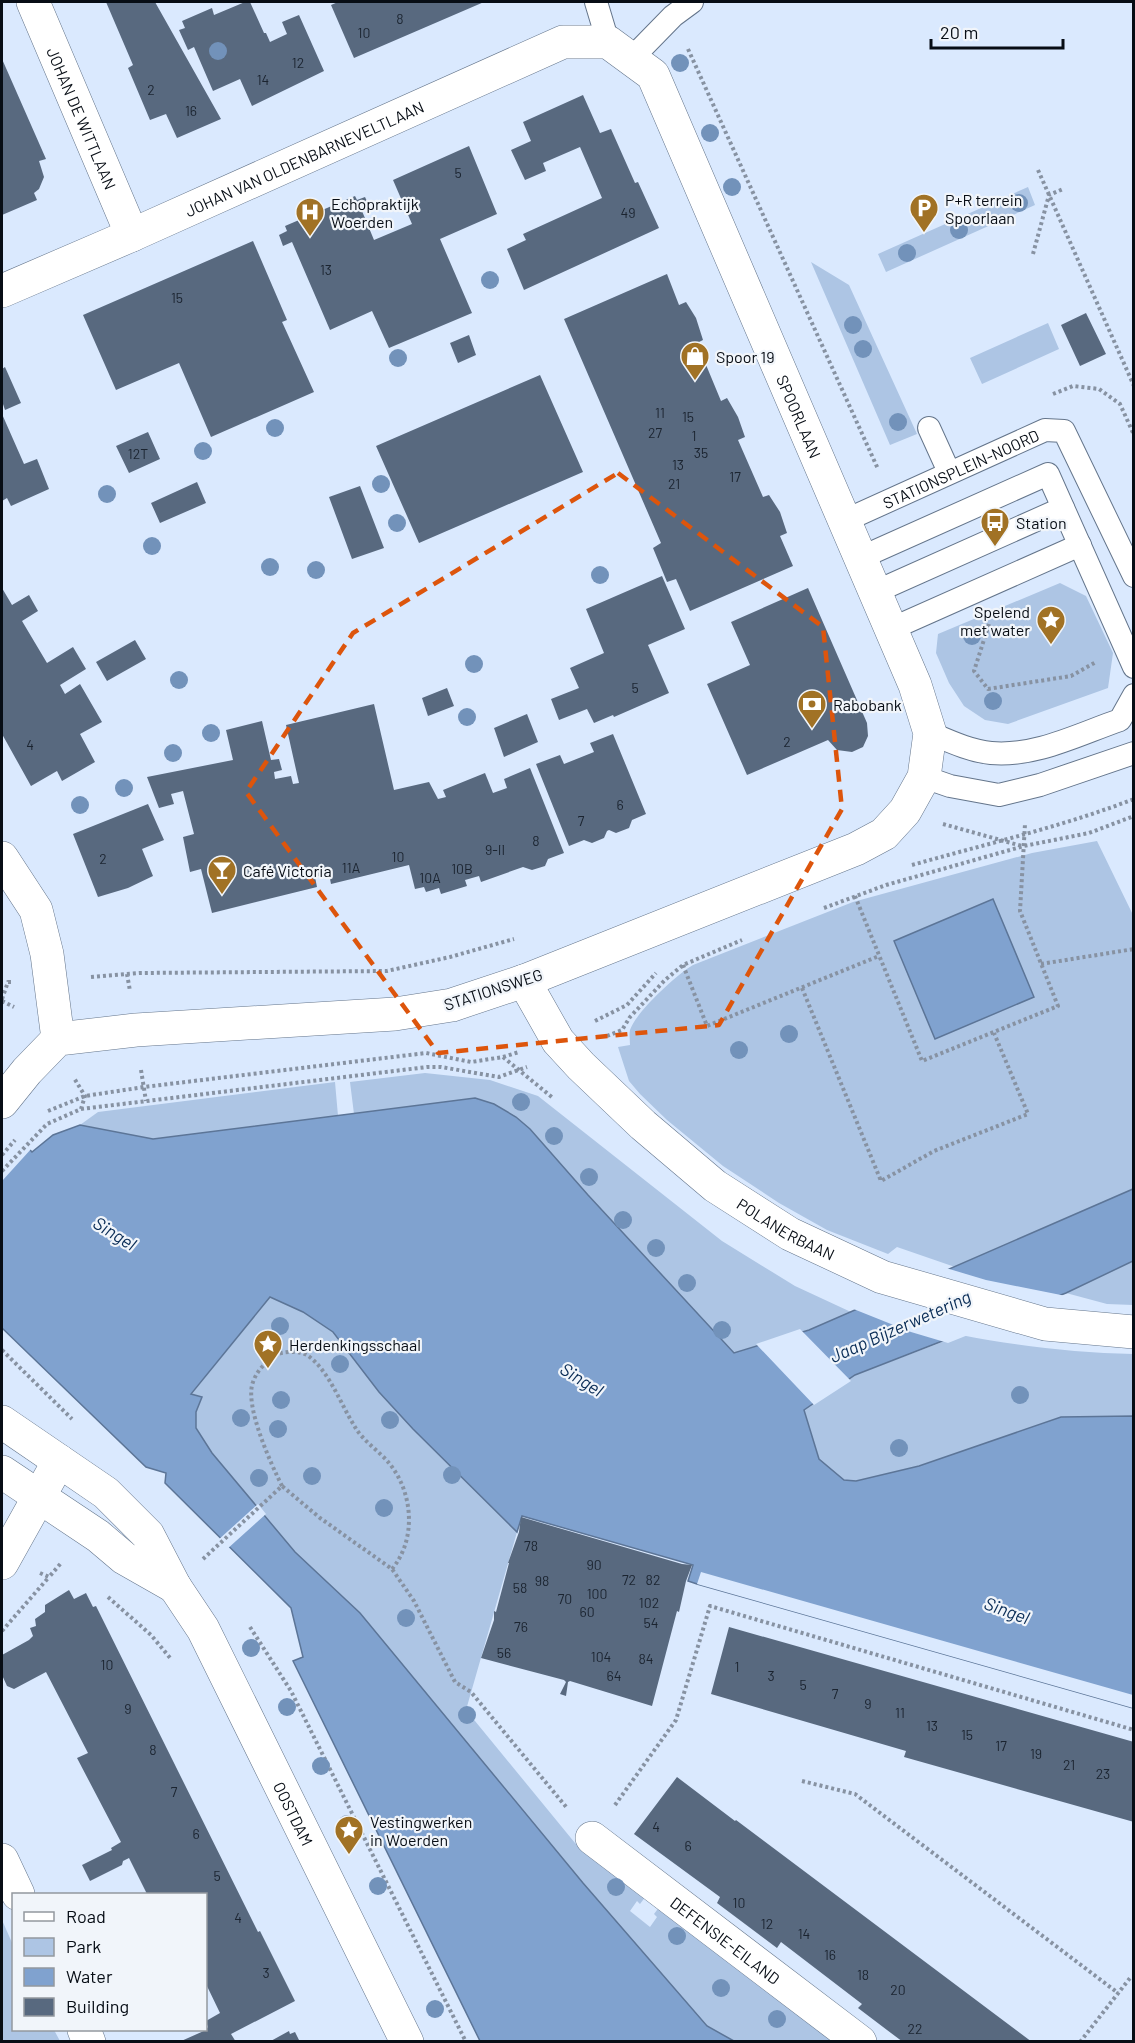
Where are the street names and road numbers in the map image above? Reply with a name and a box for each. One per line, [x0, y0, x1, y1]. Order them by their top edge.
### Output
street label: JOHAN DE WITTLAAN [44, 44, 121, 192]
street label: JOHAN VAN OLDENBARNEVELTLAAN [182, 96, 426, 220]
street label: SPOORLAAN [773, 372, 826, 461]
street label: STATIONSPLEIN-NOORD [880, 425, 1042, 512]
street label: STATIONSWEG [441, 964, 545, 1014]
street label: POLANERBAAN [734, 1193, 838, 1263]
street label: OOSTDAM [270, 1778, 318, 1848]
street label: DEFENSIE-EILAND [667, 1892, 784, 1987]

